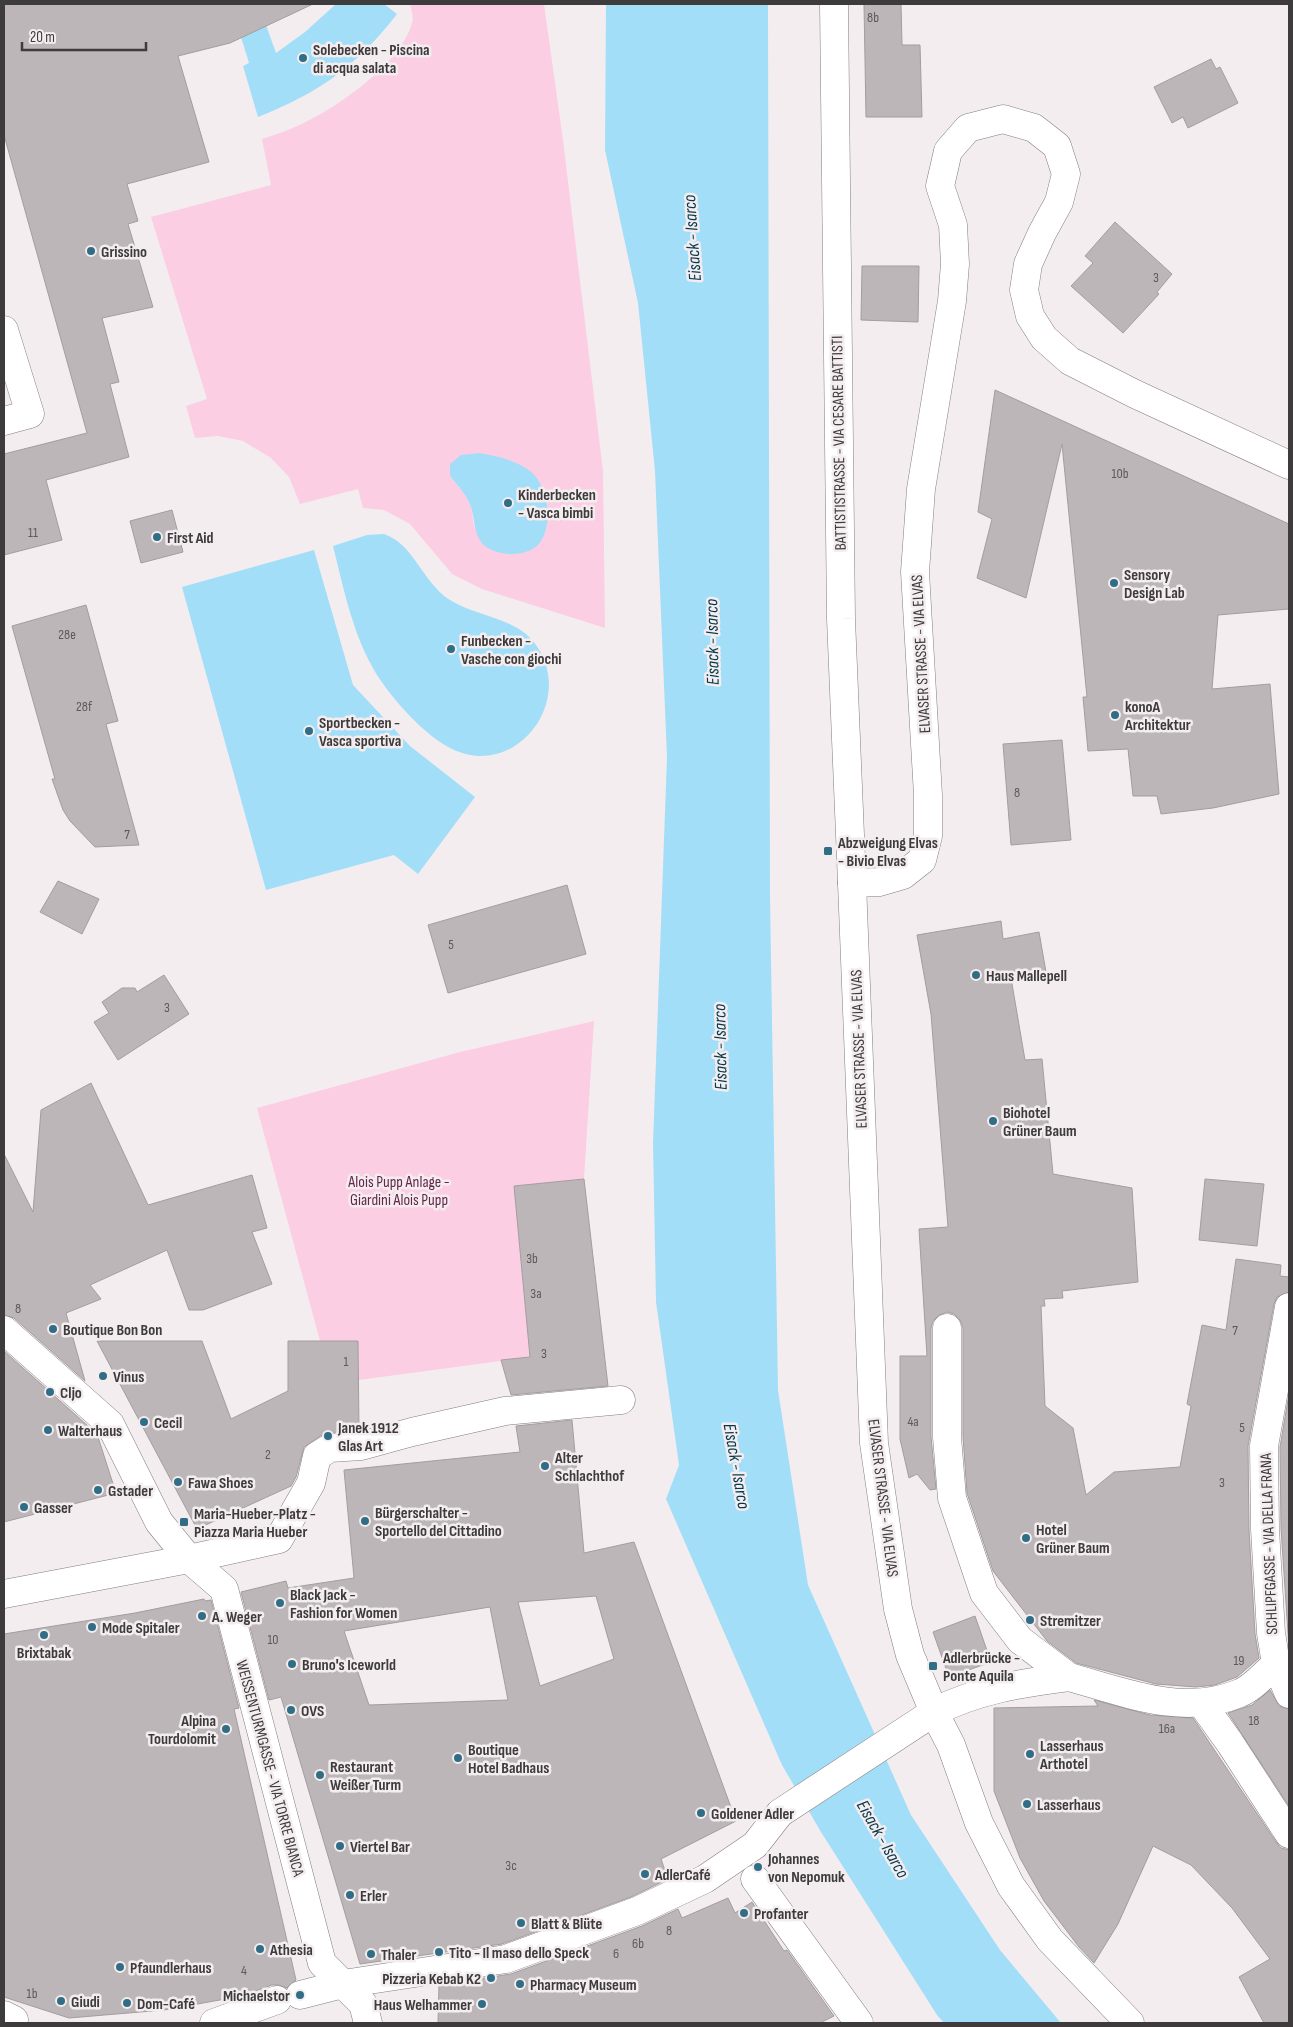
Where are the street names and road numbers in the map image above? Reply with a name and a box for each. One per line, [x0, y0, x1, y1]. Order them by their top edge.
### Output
street label: BATTISTISTRASSE - VIA CESARE BATTISTI [828, 335, 851, 551]
street label: ELVASER STRASSE - VIA ELVAS [908, 574, 935, 734]
street label: ELVASER STRASSE - VIA ELVAS [847, 969, 872, 1129]
street label: ELVASER STRASSE - VIA ELVAS [863, 1418, 902, 1578]
street label: SCHLIPFGASSE - VIA DELLA FRANA [1257, 1453, 1282, 1635]
street label: WEISSENTURMGASSE - VIA TORRE BIANCA [231, 1658, 308, 1879]

